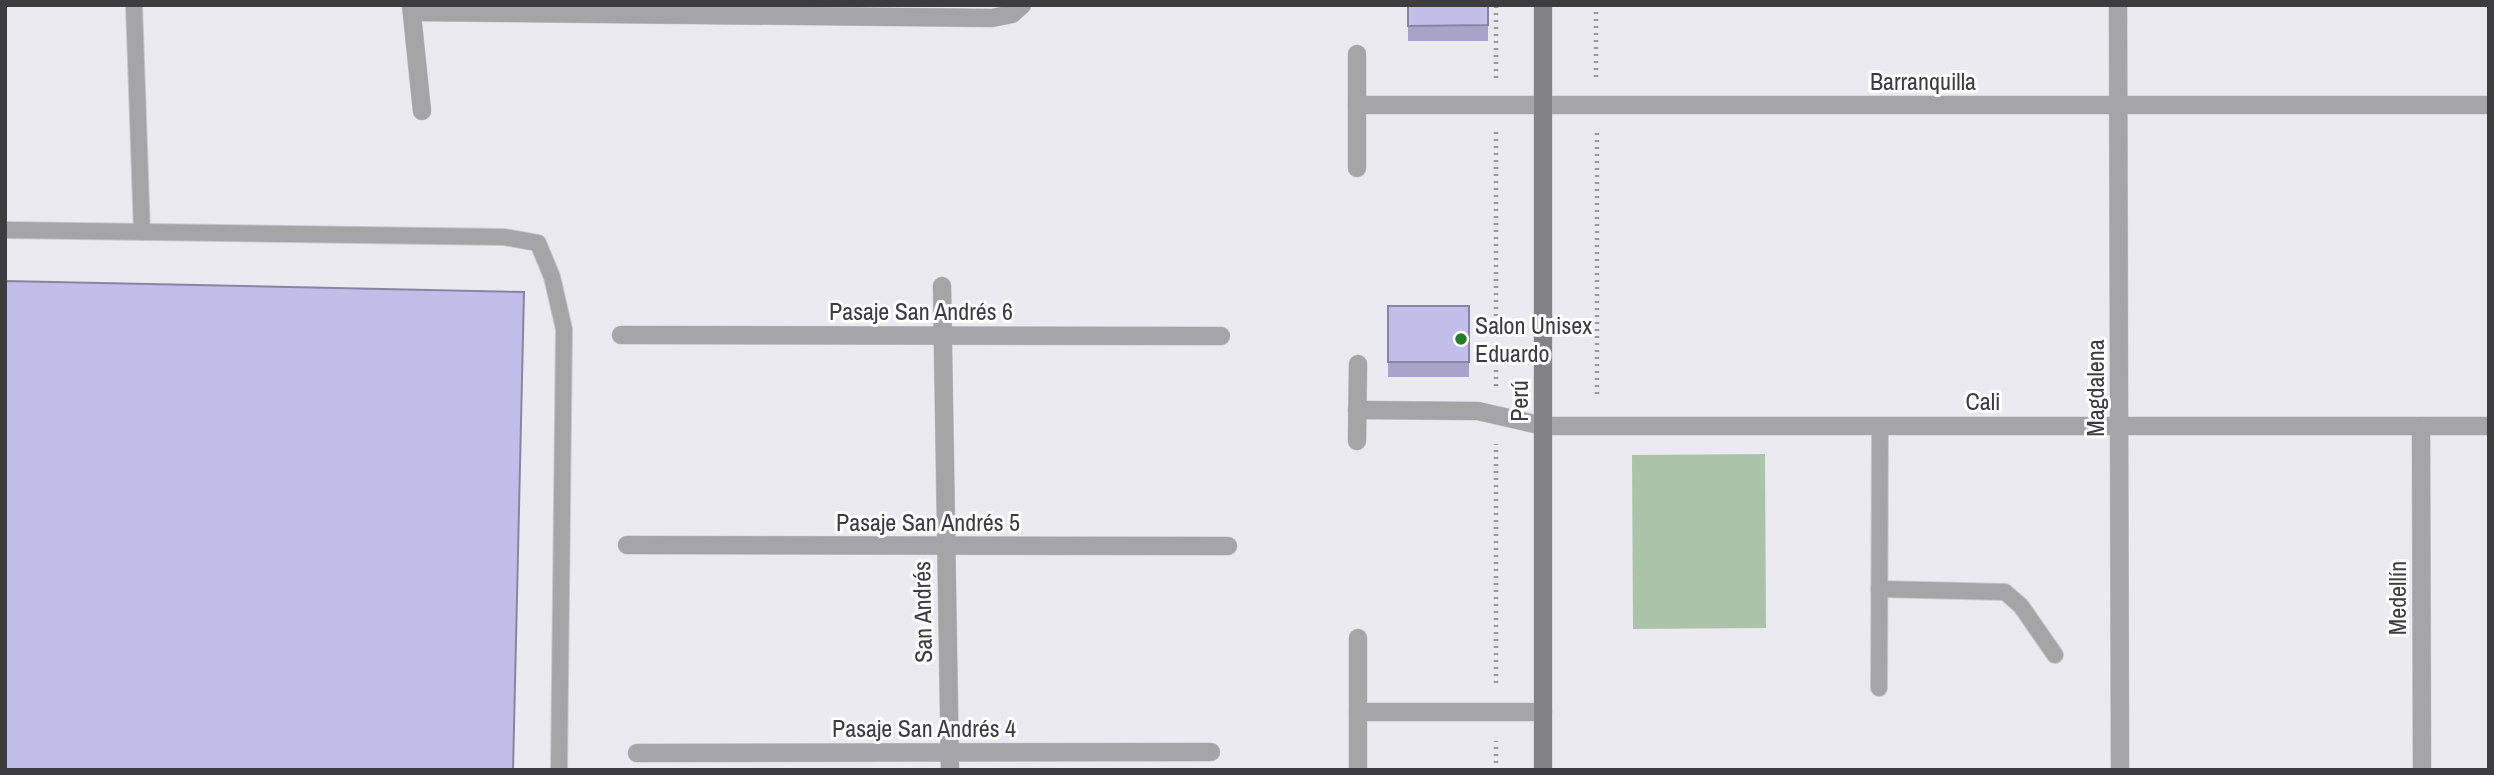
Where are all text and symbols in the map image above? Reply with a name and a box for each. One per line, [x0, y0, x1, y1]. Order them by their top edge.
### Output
street label: Barranquilla [1870, 65, 1976, 97]
street label: Pasaje San Andrés 6 [829, 295, 1013, 327]
place label: Salon Unisex Eduardo [1475, 309, 1592, 369]
marker: Salon Unisex Eduardo [1453, 331, 1469, 347]
street label: Magdalena [2079, 339, 2111, 437]
street label: Perú [1503, 380, 1535, 422]
street label: Cali [1966, 385, 2001, 417]
street label: Pasaje San Andrés 5 [836, 506, 1020, 538]
street label: San Andrés [905, 561, 939, 663]
street label: Medellín [2381, 561, 2413, 635]
street label: Pasaje San Andrés 4 [832, 712, 1016, 744]

